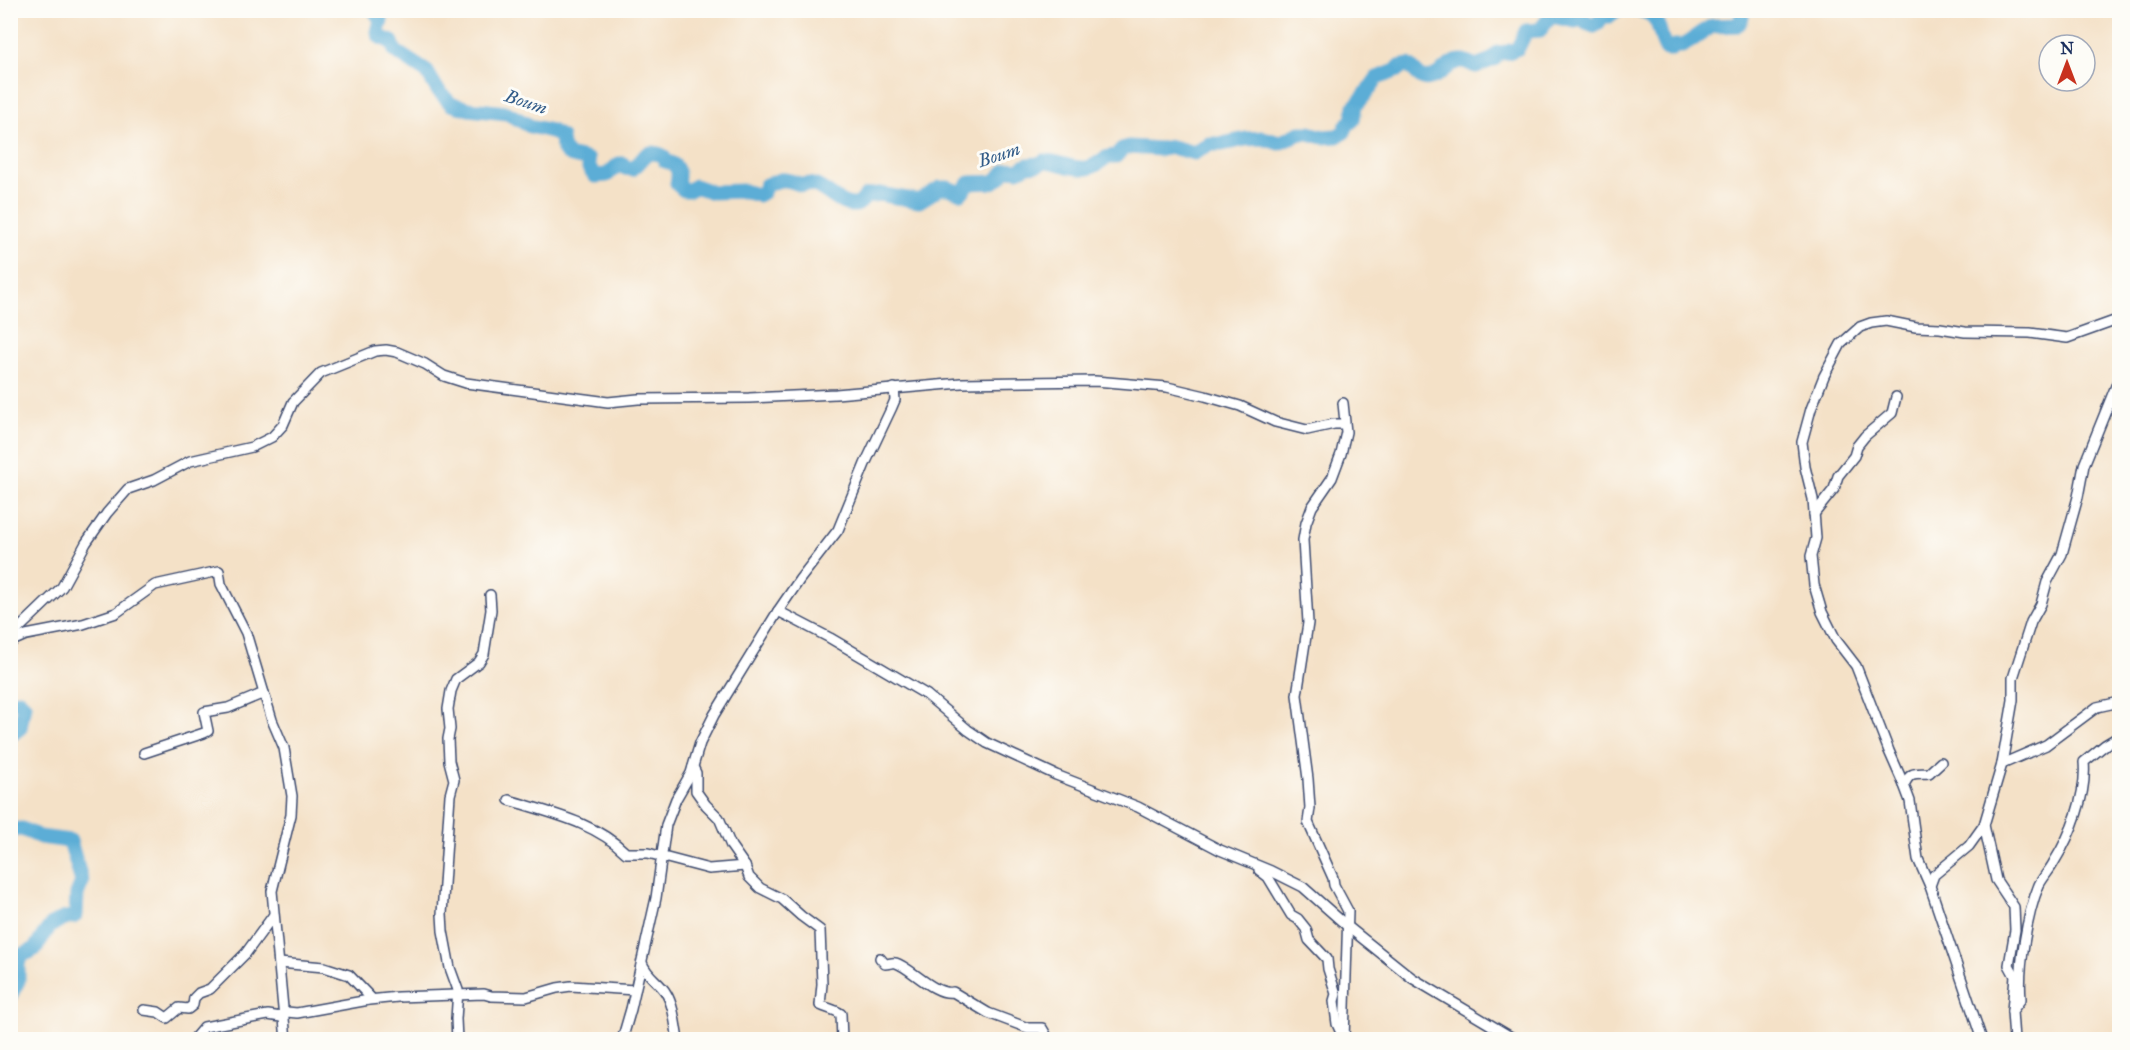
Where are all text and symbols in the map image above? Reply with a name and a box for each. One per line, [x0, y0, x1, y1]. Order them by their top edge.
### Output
north arrow [2037, 33, 2097, 93]
text: N [2060, 39, 2074, 58]
water label: Boum [501, 84, 550, 120]
water label: Boum [974, 138, 1023, 172]

